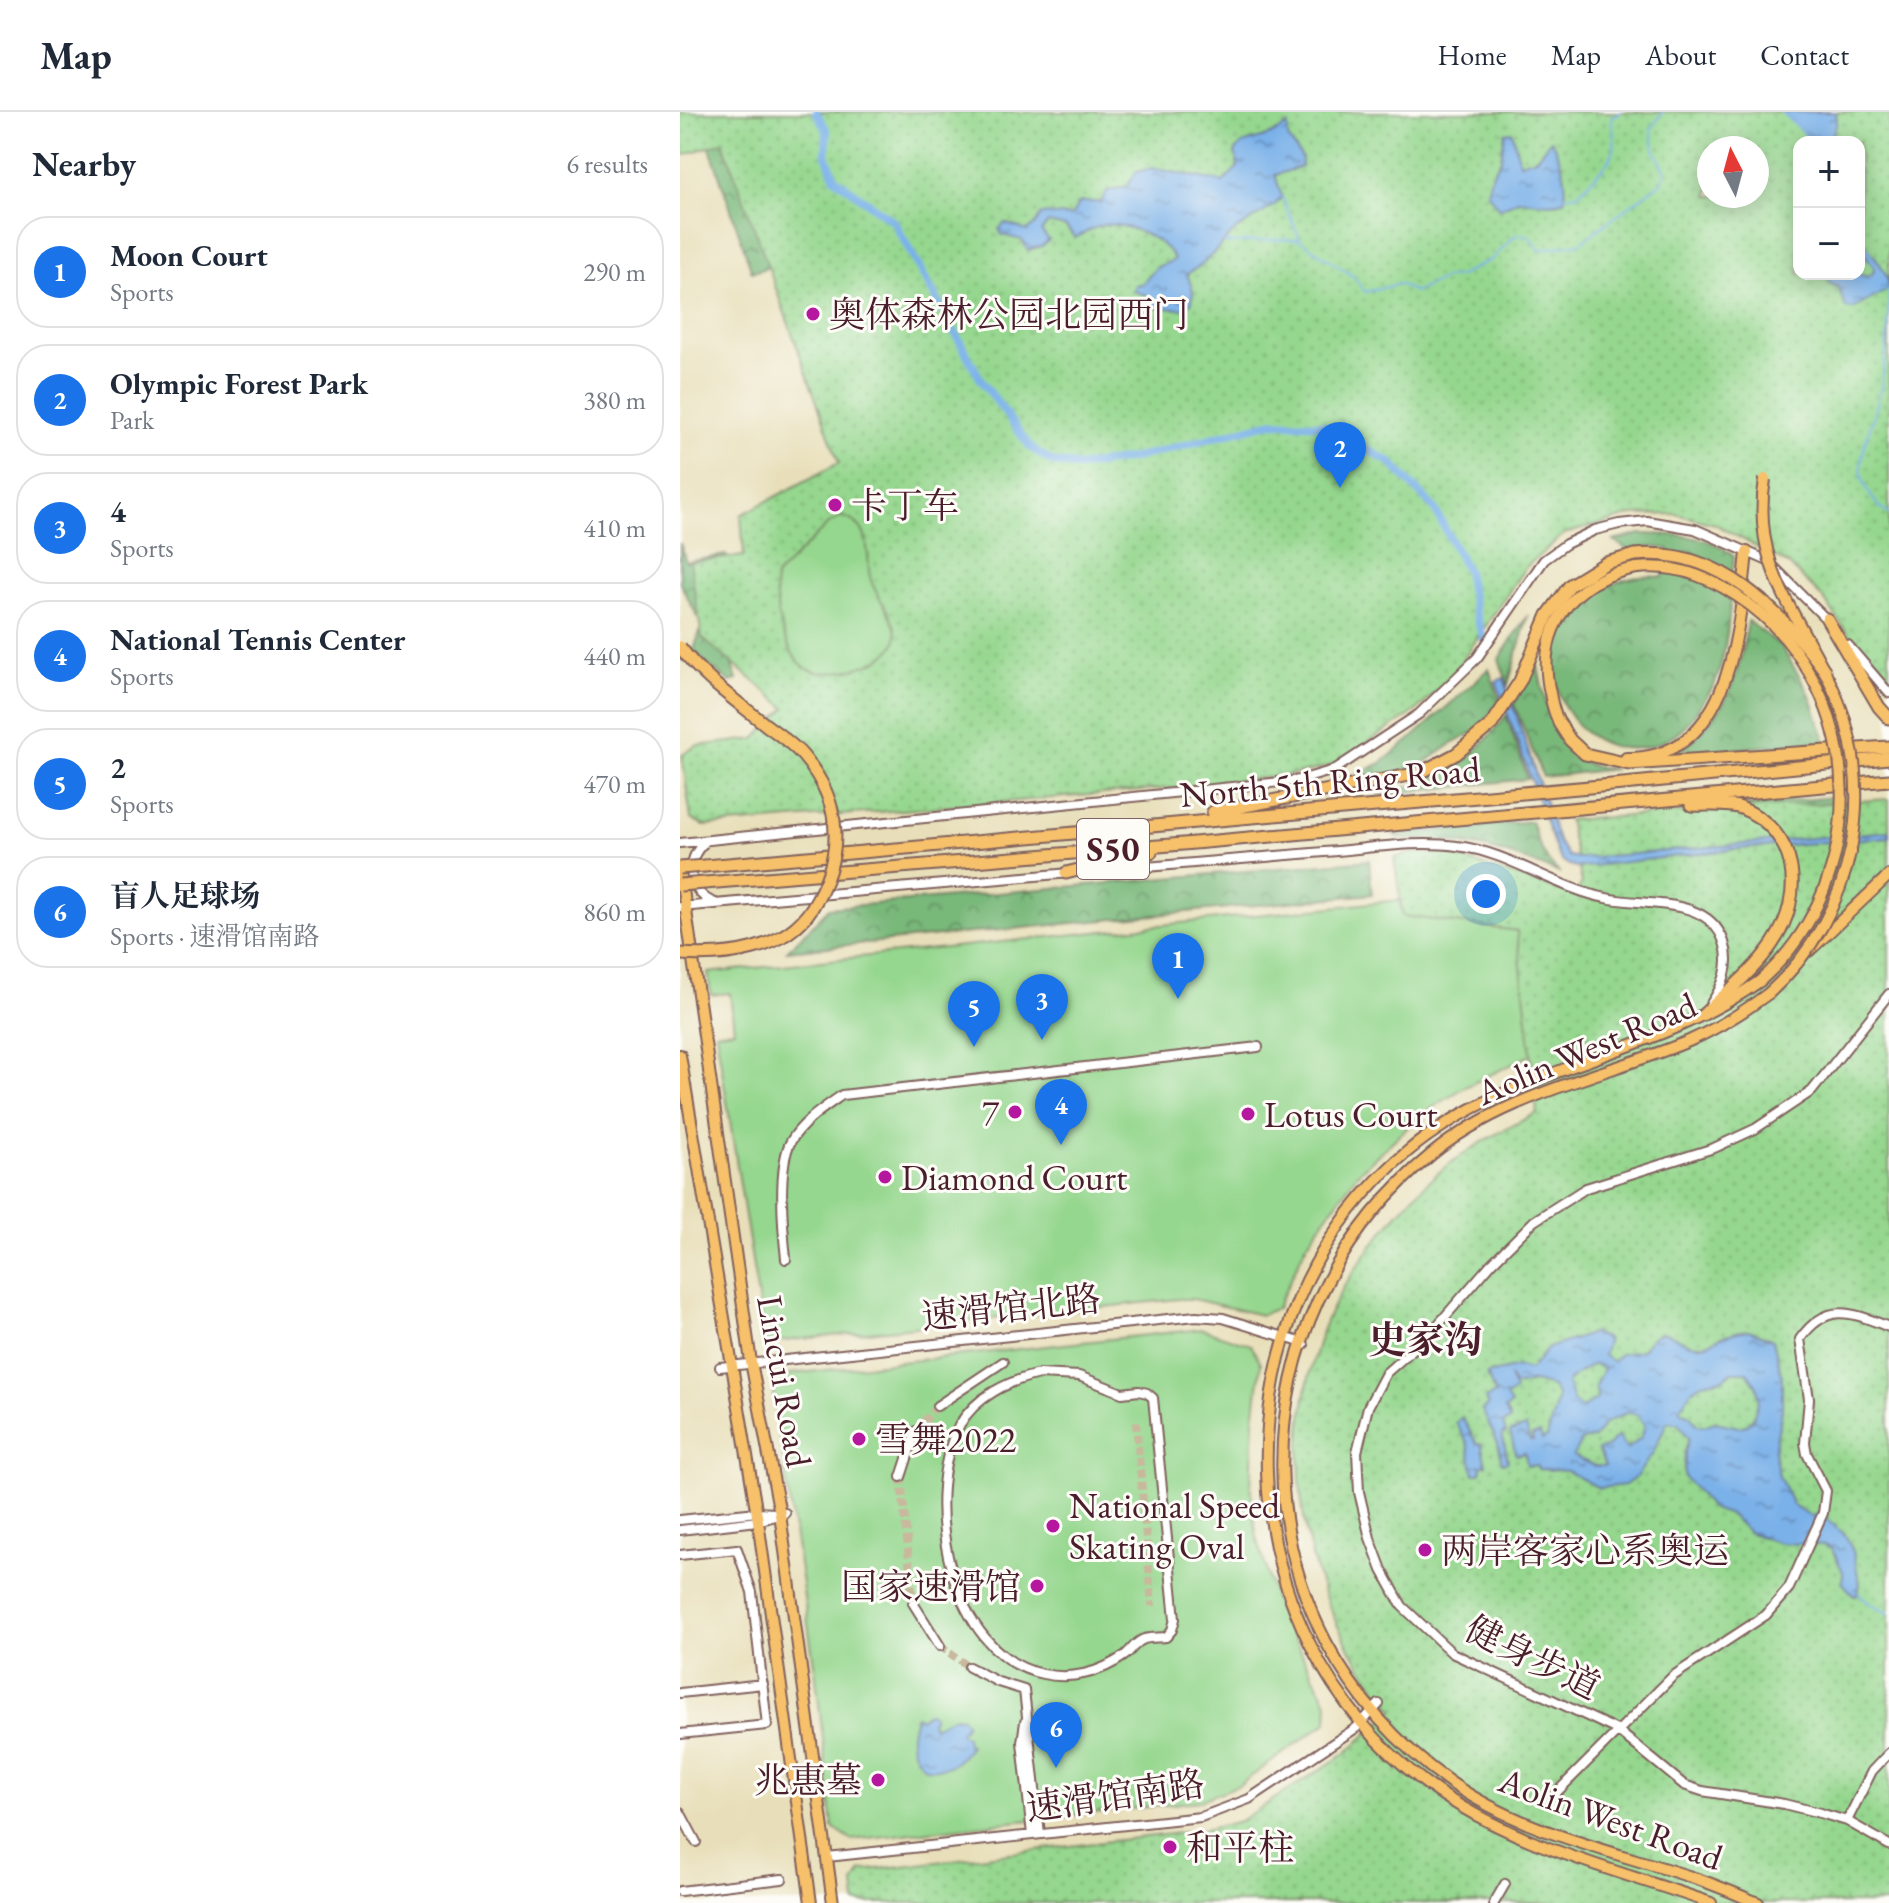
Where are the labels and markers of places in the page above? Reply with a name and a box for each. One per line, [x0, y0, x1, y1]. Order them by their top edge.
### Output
place label: 奥体森林公园北园西门 [829, 291, 1189, 338]
marker: 奥体森林公园北园西门 [804, 305, 822, 323]
pin: 2 [1314, 422, 1366, 488]
place label: 卡丁车 [851, 482, 959, 529]
marker: 卡丁车 [826, 496, 844, 514]
pin: 1 [1152, 933, 1204, 999]
pin: 3 [1016, 974, 1068, 1040]
pin: 5 [948, 981, 1000, 1047]
pin: 4 [1035, 1079, 1087, 1145]
place label: 7 [982, 1089, 1000, 1136]
place label: Lotus Court [1264, 1091, 1438, 1138]
marker: 7 [1006, 1103, 1024, 1121]
marker: Lotus Court [1239, 1105, 1257, 1123]
place label: Diamond Court [901, 1154, 1128, 1201]
marker: Diamond Court [876, 1168, 894, 1186]
place label: 雪舞2022 [875, 1416, 1016, 1463]
marker: 雪舞2022 [850, 1430, 868, 1448]
place label: National Speed Skating Oval [1069, 1482, 1281, 1570]
marker: National Speed Skating Oval [1044, 1517, 1062, 1535]
place label: 两岸客家心系奥运 [1441, 1527, 1729, 1574]
marker: 两岸客家心系奥运 [1416, 1541, 1434, 1559]
place label: 国家速滑馆 [841, 1563, 1021, 1610]
marker: 国家速滑馆 [1028, 1577, 1046, 1595]
pin: 6 [1030, 1702, 1082, 1768]
place label: 兆惠墓 [754, 1757, 862, 1804]
marker: 兆惠墓 [869, 1771, 887, 1789]
place label: 和平柱 [1186, 1824, 1294, 1871]
marker: 和平柱 [1161, 1838, 1179, 1856]

